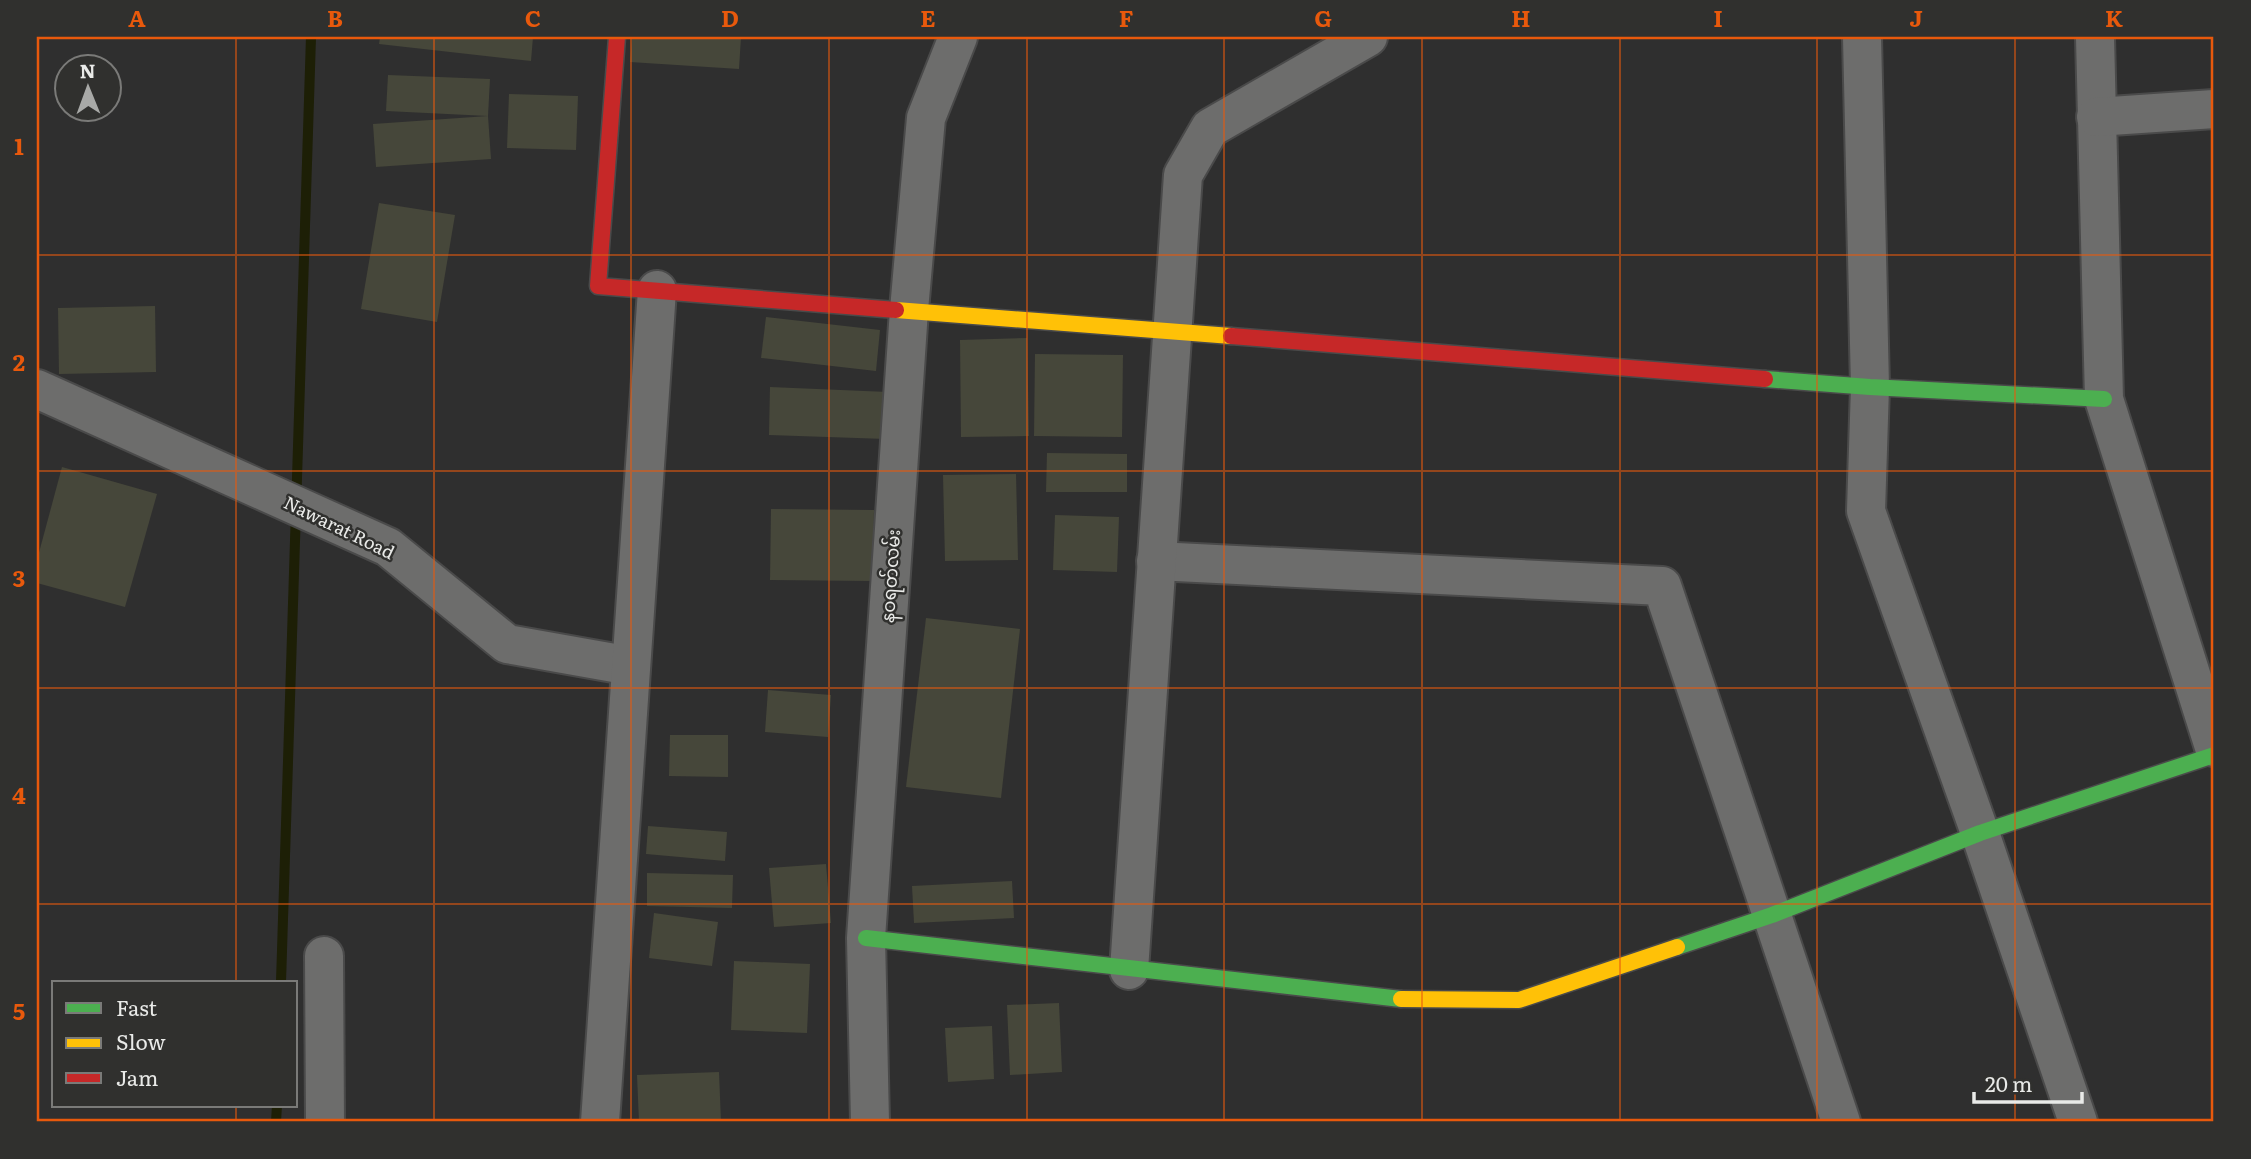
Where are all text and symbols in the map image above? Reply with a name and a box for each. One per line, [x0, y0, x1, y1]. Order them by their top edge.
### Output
text: A [128, 0, 146, 34]
text: B [327, 0, 343, 34]
text: C [525, 0, 541, 34]
text: D [721, 0, 739, 34]
text: E [920, 0, 936, 34]
text: F [1119, 0, 1134, 34]
text: G [1314, 0, 1332, 34]
text: H [1511, 0, 1531, 34]
text: I [1713, 0, 1723, 34]
text: J [1909, 0, 1923, 34]
text: K [2105, 0, 2123, 34]
north arrow [52, 52, 122, 122]
text: N [79, 56, 96, 84]
text: 1 [14, 128, 24, 162]
text: 2 [13, 344, 25, 378]
street label: Nawarat Road [280, 488, 400, 565]
street label: နဝရတ်လမ်း [873, 528, 909, 624]
text: 3 [13, 560, 25, 594]
text: 4 [12, 777, 26, 811]
legend [52, 981, 298, 1106]
text: Fast [116, 991, 157, 1022]
text: 5 [13, 993, 25, 1027]
text: Slow [116, 1025, 166, 1056]
text: Jam [116, 1061, 158, 1092]
scale bar [1974, 1061, 2083, 1105]
text: 20 m [1985, 1067, 2032, 1098]

